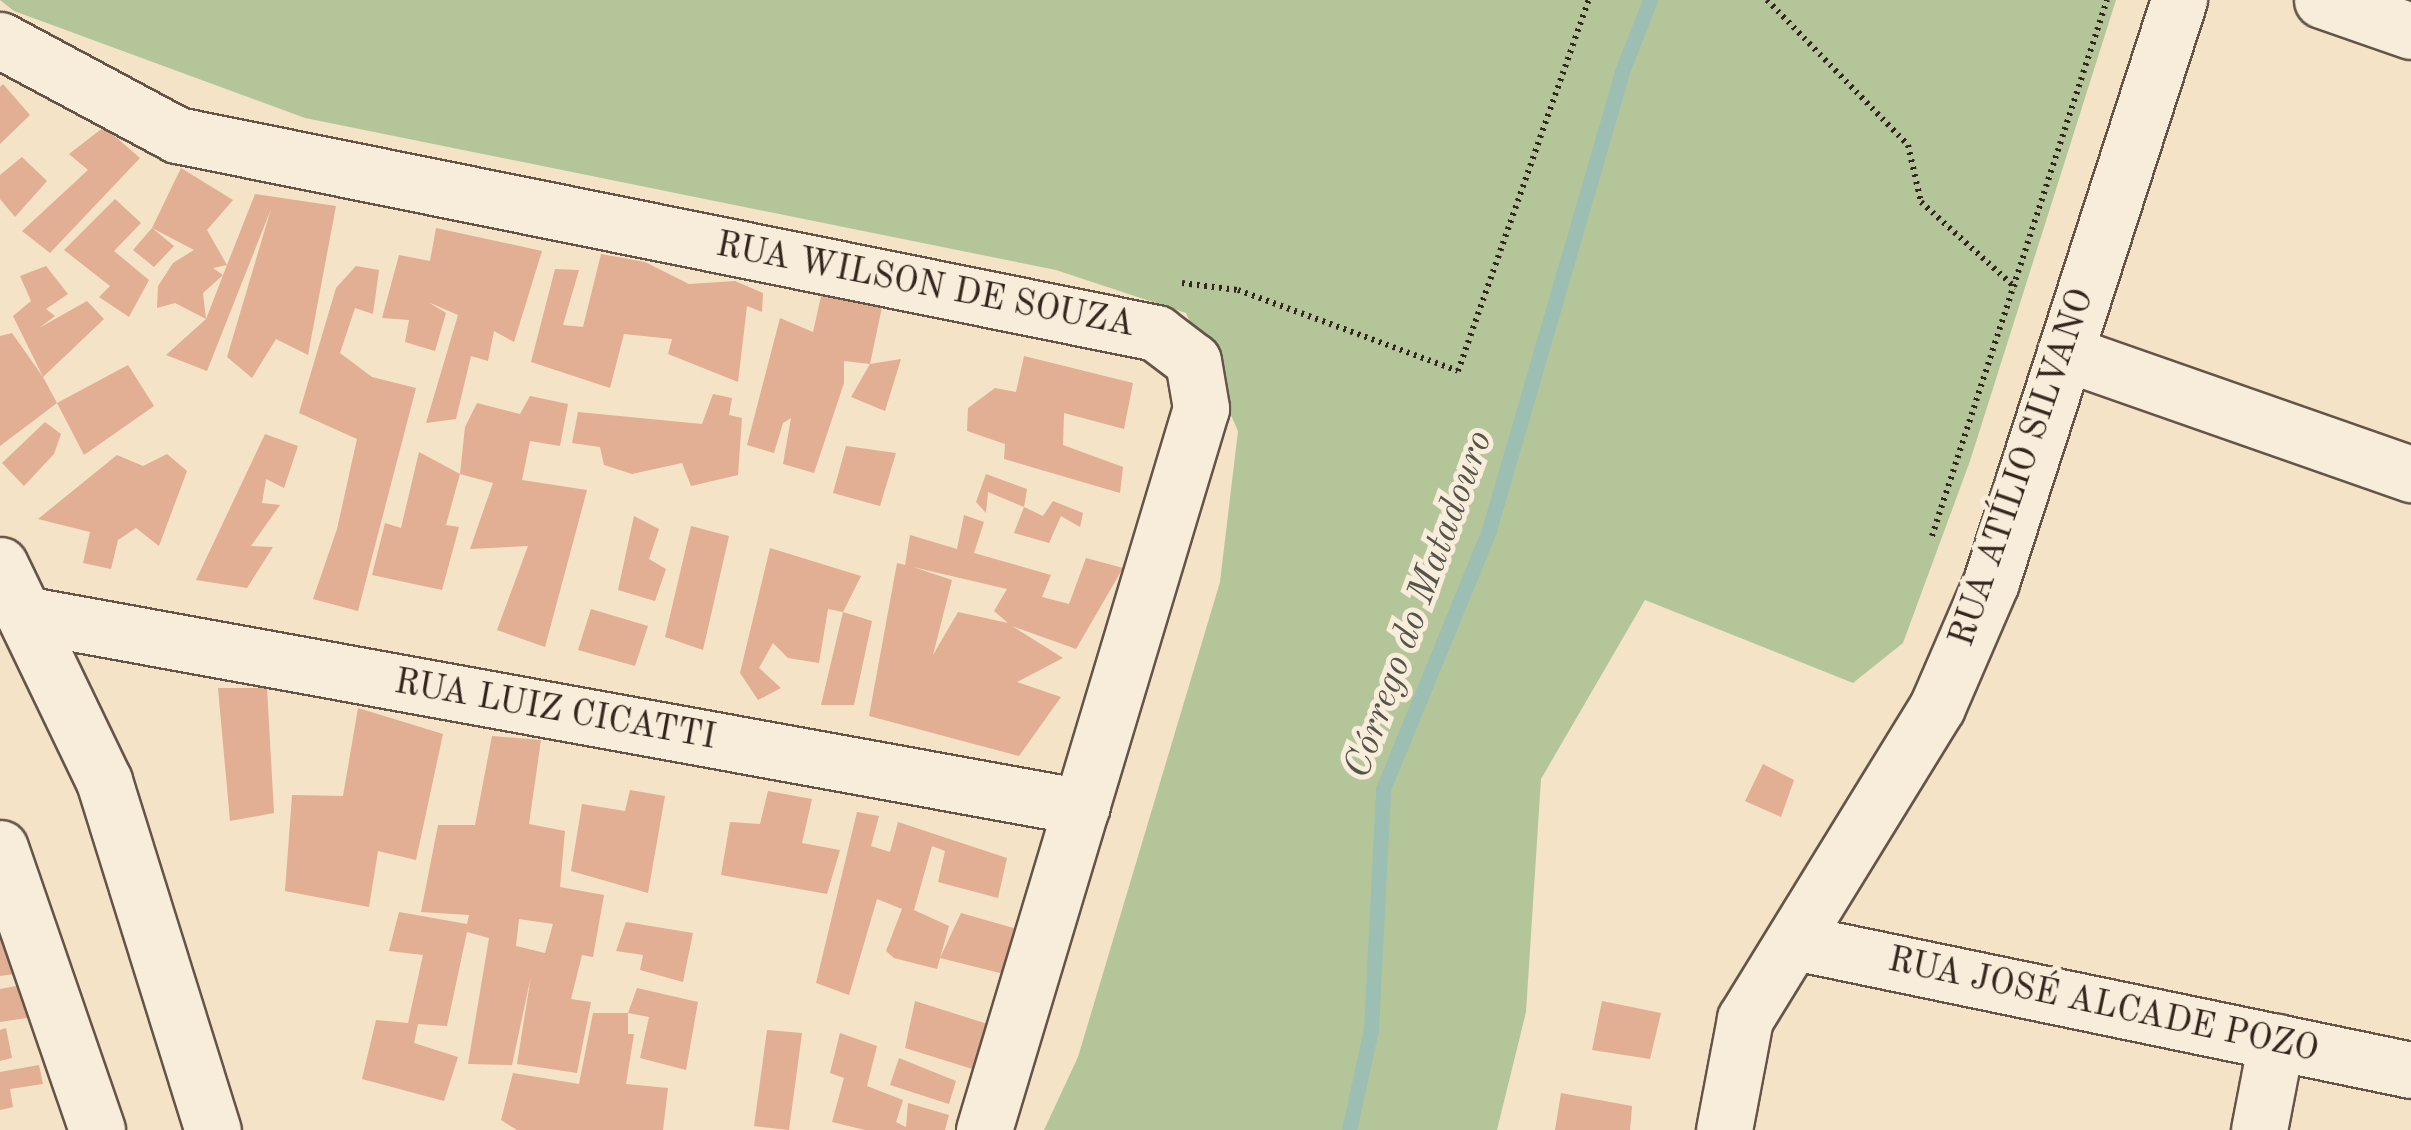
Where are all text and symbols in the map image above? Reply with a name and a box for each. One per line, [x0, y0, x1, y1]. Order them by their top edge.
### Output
street label: RUA WILSON DE SOUZA [712, 225, 1138, 347]
street label: RUA ATÍLIO SILVANO [1942, 284, 2104, 652]
water label: Córrego do Matadouro [1336, 425, 1504, 785]
street label: RUA LUIZ CICATTI [391, 662, 719, 760]
street label: RUA JOSÉ ALCADE POZO [1884, 940, 2322, 1072]

